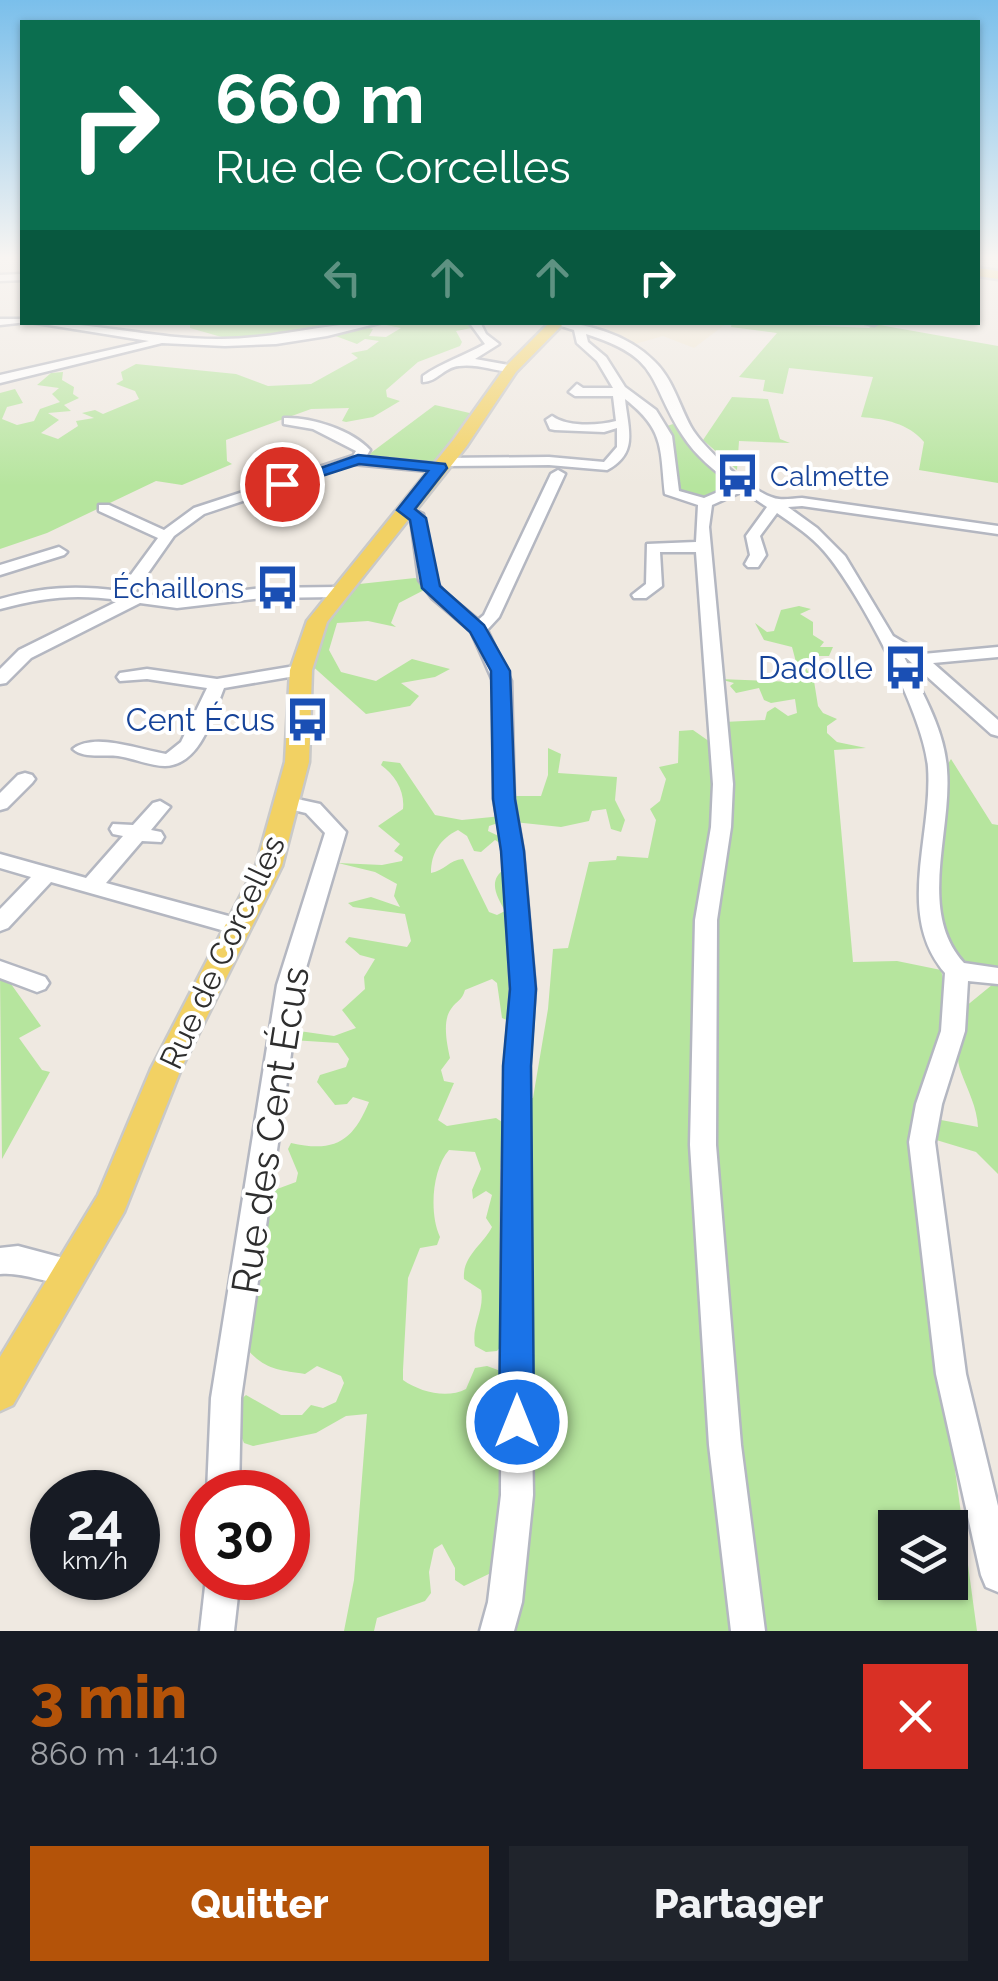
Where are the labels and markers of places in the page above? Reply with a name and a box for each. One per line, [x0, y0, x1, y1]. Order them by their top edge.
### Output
pin [240, 442, 325, 527]
bus stop icon: Calmette [713, 452, 761, 500]
place label: Calmette [770, 460, 889, 493]
bus stop icon: Échaillons [253, 564, 301, 612]
place label: Échaillons [113, 572, 244, 605]
bus stop icon: Dadolle [882, 643, 930, 691]
place label: Dadolle [758, 649, 873, 686]
bus stop icon: Cent Écus [284, 695, 332, 743]
place label: Cent Écus [126, 701, 275, 738]

